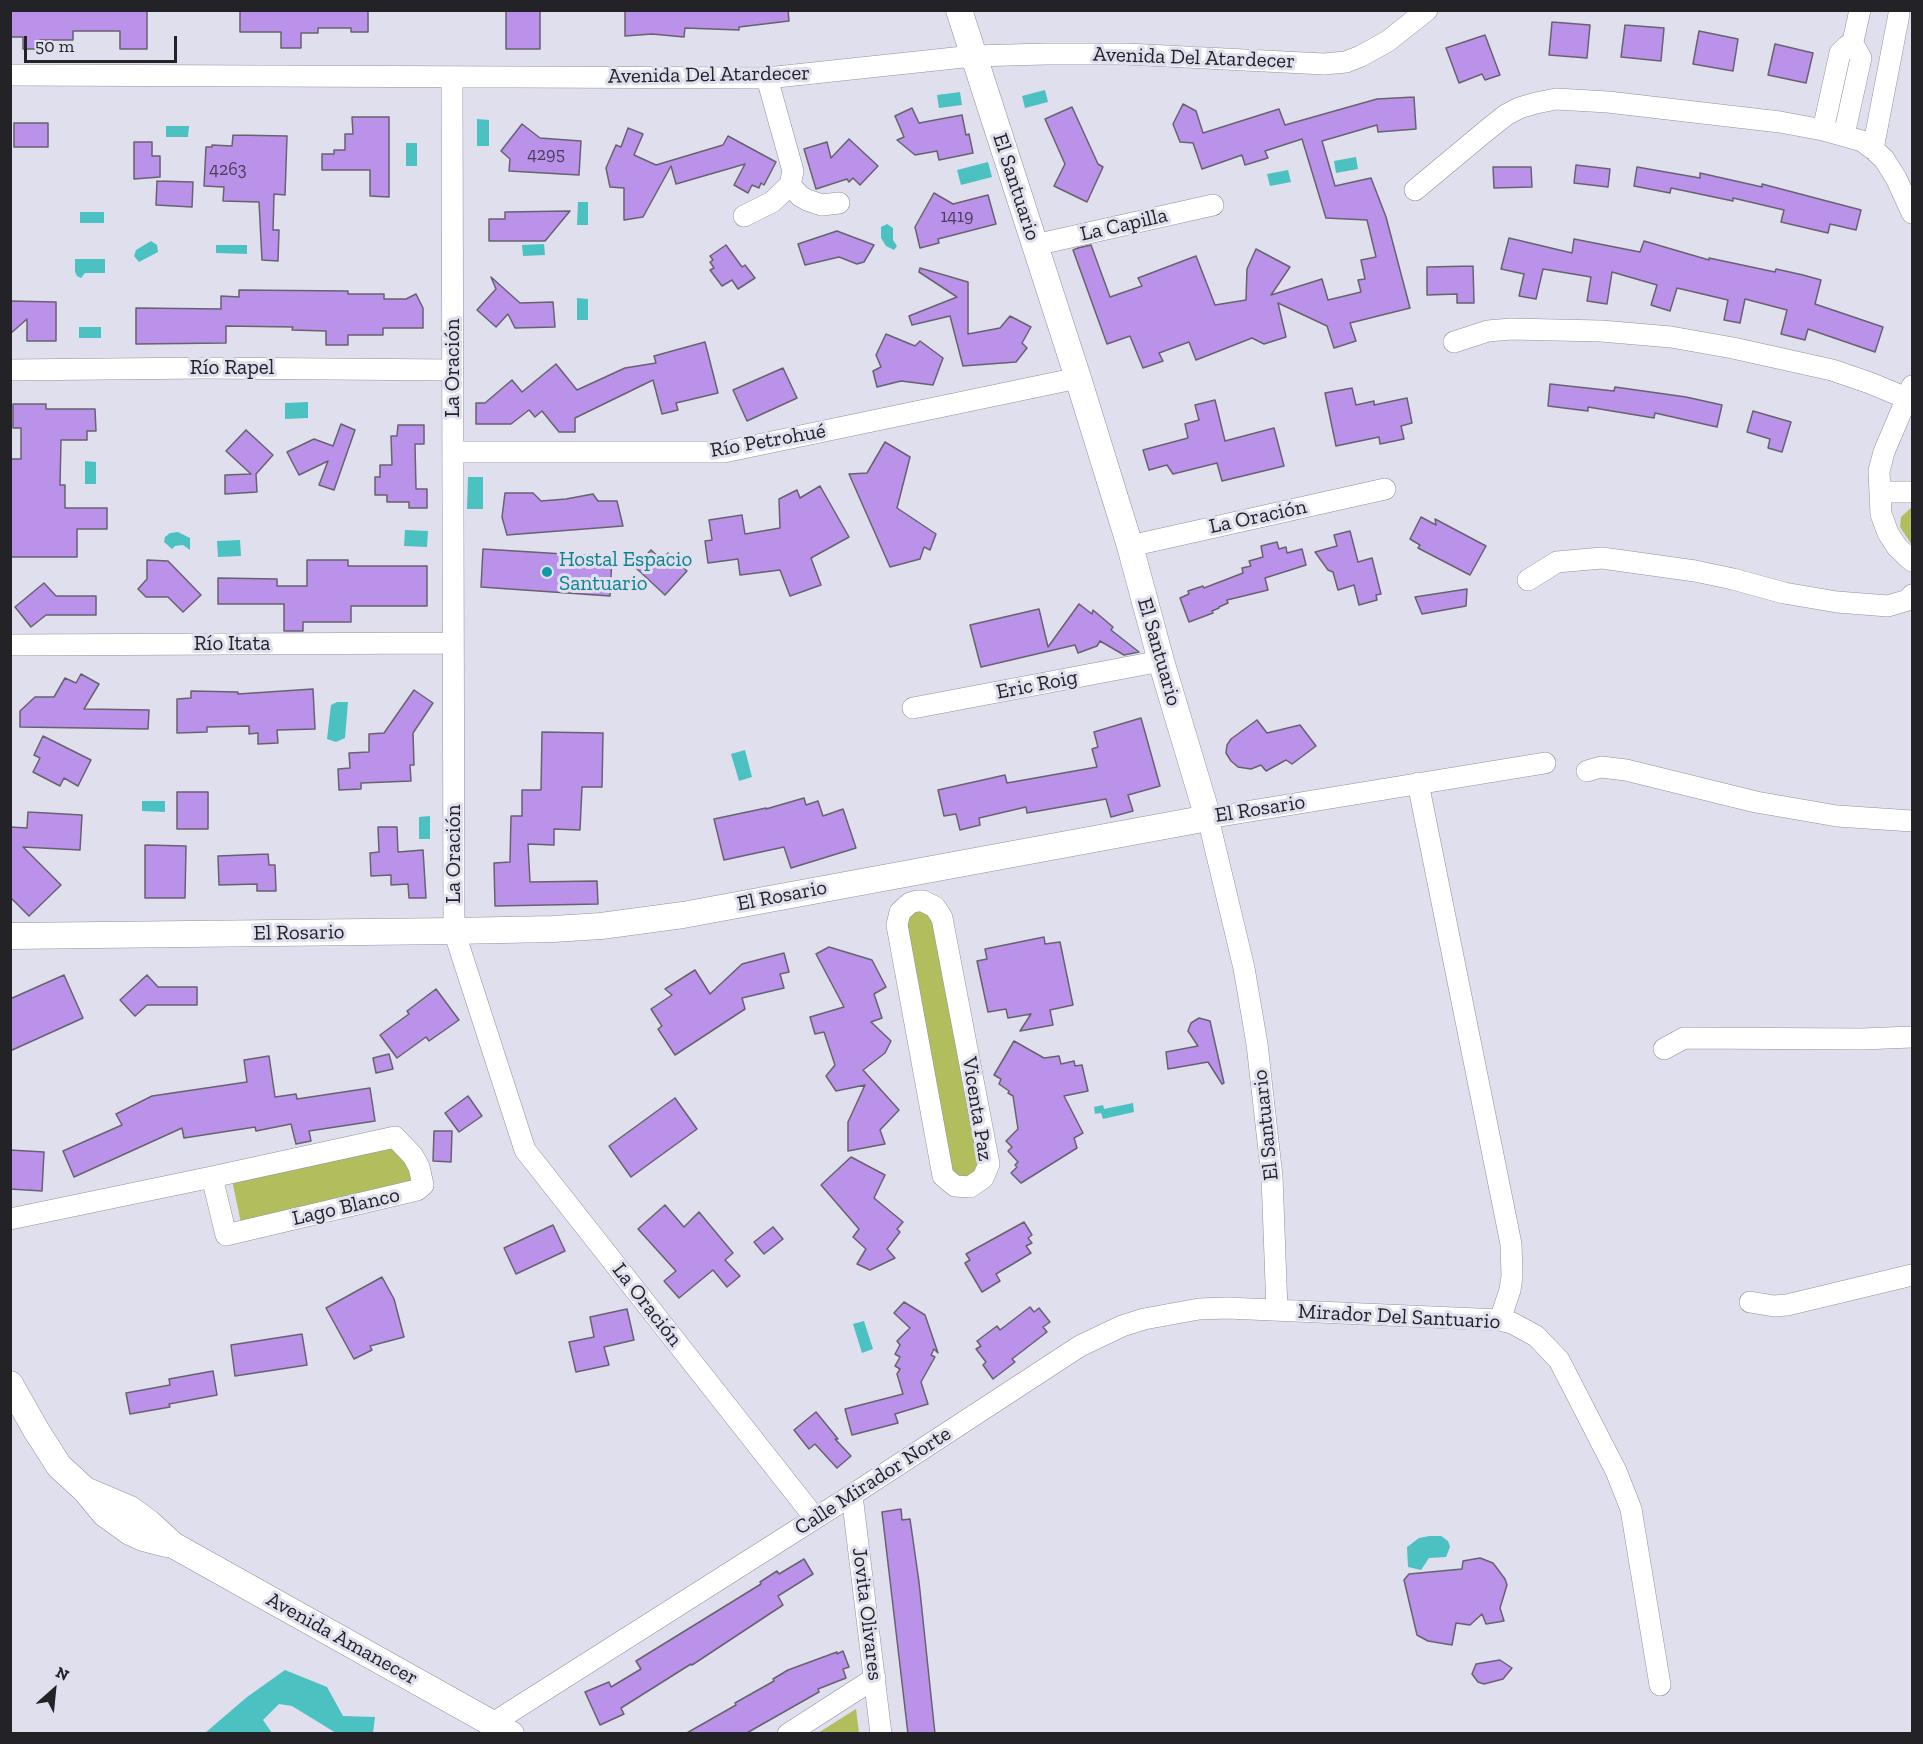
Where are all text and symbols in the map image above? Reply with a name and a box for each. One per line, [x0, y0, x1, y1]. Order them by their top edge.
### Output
scale bar [27, 24, 180, 62]
text: 50 m [35, 35, 74, 57]
street label: Avenida Del Atardecer [1093, 42, 1295, 74]
street label: Avenida Del Atardecer [608, 61, 810, 89]
street label: El Santuario [987, 130, 1045, 244]
house number: 4295 [527, 144, 565, 166]
house number: 4263 [209, 159, 247, 181]
street label: La Capilla [1078, 203, 1170, 247]
house number: 1419 [940, 206, 974, 228]
street label: La Oración [440, 318, 466, 418]
street label: Río Rapel [190, 355, 274, 381]
street label: Río Petrohué [708, 418, 828, 464]
street label: La Oración [1207, 494, 1309, 540]
place label: Hostal Espacio Santuario [559, 547, 692, 597]
marker: Hostal Espacio Santuario [540, 565, 554, 579]
street label: El Santuario [1132, 595, 1186, 709]
street label: Río Itata [194, 631, 270, 657]
street label: Eric Roig [994, 665, 1080, 705]
street label: El Rosario [1213, 789, 1307, 829]
street label: La Oración [441, 804, 467, 904]
street label: El Rosario [735, 875, 829, 917]
street label: El Rosario [253, 920, 345, 946]
street label: Vicenta Paz [956, 1055, 998, 1163]
street label: El Santuario [1248, 1068, 1284, 1182]
street label: Lago Blanco [290, 1182, 402, 1232]
street label: La Oración [607, 1258, 687, 1352]
street label: Mirador Del Santuario [1297, 1299, 1501, 1335]
street label: Calle Mirador Norte [790, 1421, 956, 1541]
street label: Jovita Olivares [846, 1546, 888, 1682]
street label: Avenida Amanecer [262, 1587, 422, 1691]
north arrow [24, 1660, 84, 1720]
text: N [53, 1662, 72, 1685]

